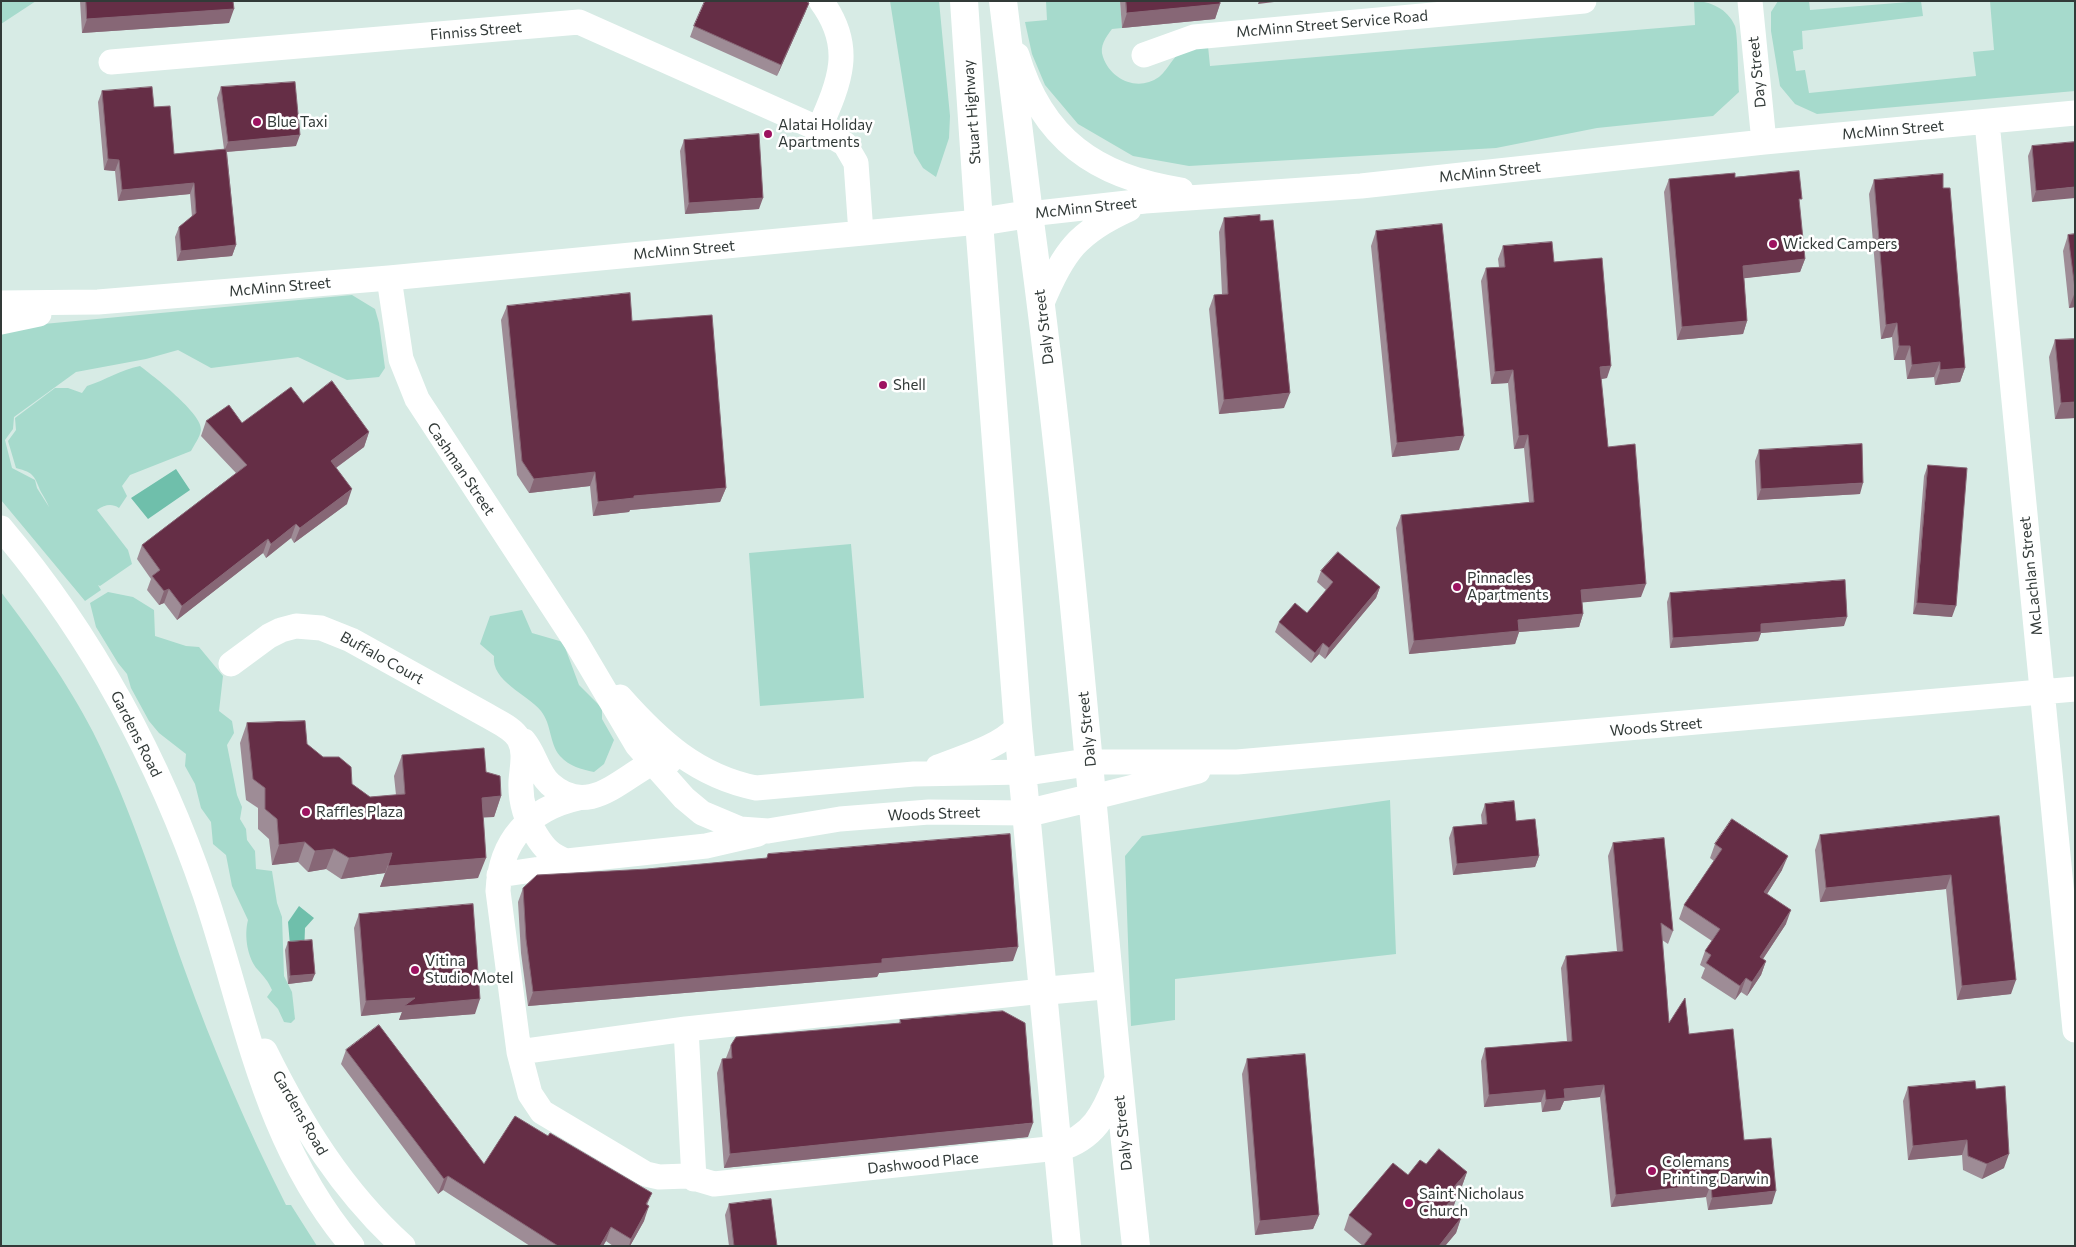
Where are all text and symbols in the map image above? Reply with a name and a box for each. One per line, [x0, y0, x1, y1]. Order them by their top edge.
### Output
street label: McMinn Street Service Road [1235, 7, 1429, 41]
street label: Finniss Street [429, 18, 523, 44]
street label: Day Street [1744, 35, 1770, 109]
street label: Stuart Highway [959, 59, 985, 165]
place label: Blue Taxi [267, 113, 328, 131]
marker: Blue Taxi [251, 116, 263, 128]
place label: Alatai Holiday Apartments [778, 116, 873, 151]
street label: McMinn Street [1841, 117, 1945, 143]
marker: Alatai Holiday Apartments [762, 128, 774, 140]
street label: McMinn Street [1438, 158, 1542, 186]
street label: McMinn Street [1034, 194, 1138, 222]
place label: Wicked Campers [1783, 235, 1897, 253]
street label: McMinn Street [632, 237, 736, 263]
marker: Wicked Campers [1767, 238, 1779, 250]
street label: McMinn Street [228, 274, 332, 300]
street label: Daly Street [1030, 288, 1058, 366]
place label: Shell [893, 376, 926, 394]
marker: Shell [877, 379, 889, 391]
street label: Cashman Street [423, 419, 499, 519]
street label: McLachlan Street [2016, 516, 2046, 636]
place label: Pinnacles Apartments [1467, 569, 1549, 604]
marker: Pinnacles Apartments [1451, 581, 1463, 593]
street label: Buffalo Court [337, 628, 427, 688]
street label: Gardens Road [107, 688, 165, 780]
street label: Daly Street [1074, 690, 1100, 768]
street label: Woods Street [1609, 714, 1703, 740]
place label: Raffles Plaza [316, 803, 403, 821]
street label: Woods Street [887, 803, 981, 825]
marker: Raffles Plaza [300, 806, 312, 818]
place label: Vitina Studio Motel [425, 952, 513, 987]
marker: Vitina Studio Motel [409, 964, 421, 976]
street label: Gardens Road [269, 1068, 331, 1158]
street label: Daly Street [1110, 1094, 1136, 1172]
street label: Dashwood Place [866, 1148, 980, 1178]
place label: Colemans Printing Darwin [1662, 1153, 1769, 1188]
marker: Colemans Printing Darwin [1646, 1165, 1658, 1177]
place label: Saint Nicholaus Church [1419, 1185, 1524, 1220]
marker: Saint Nicholaus Church [1403, 1197, 1415, 1209]

